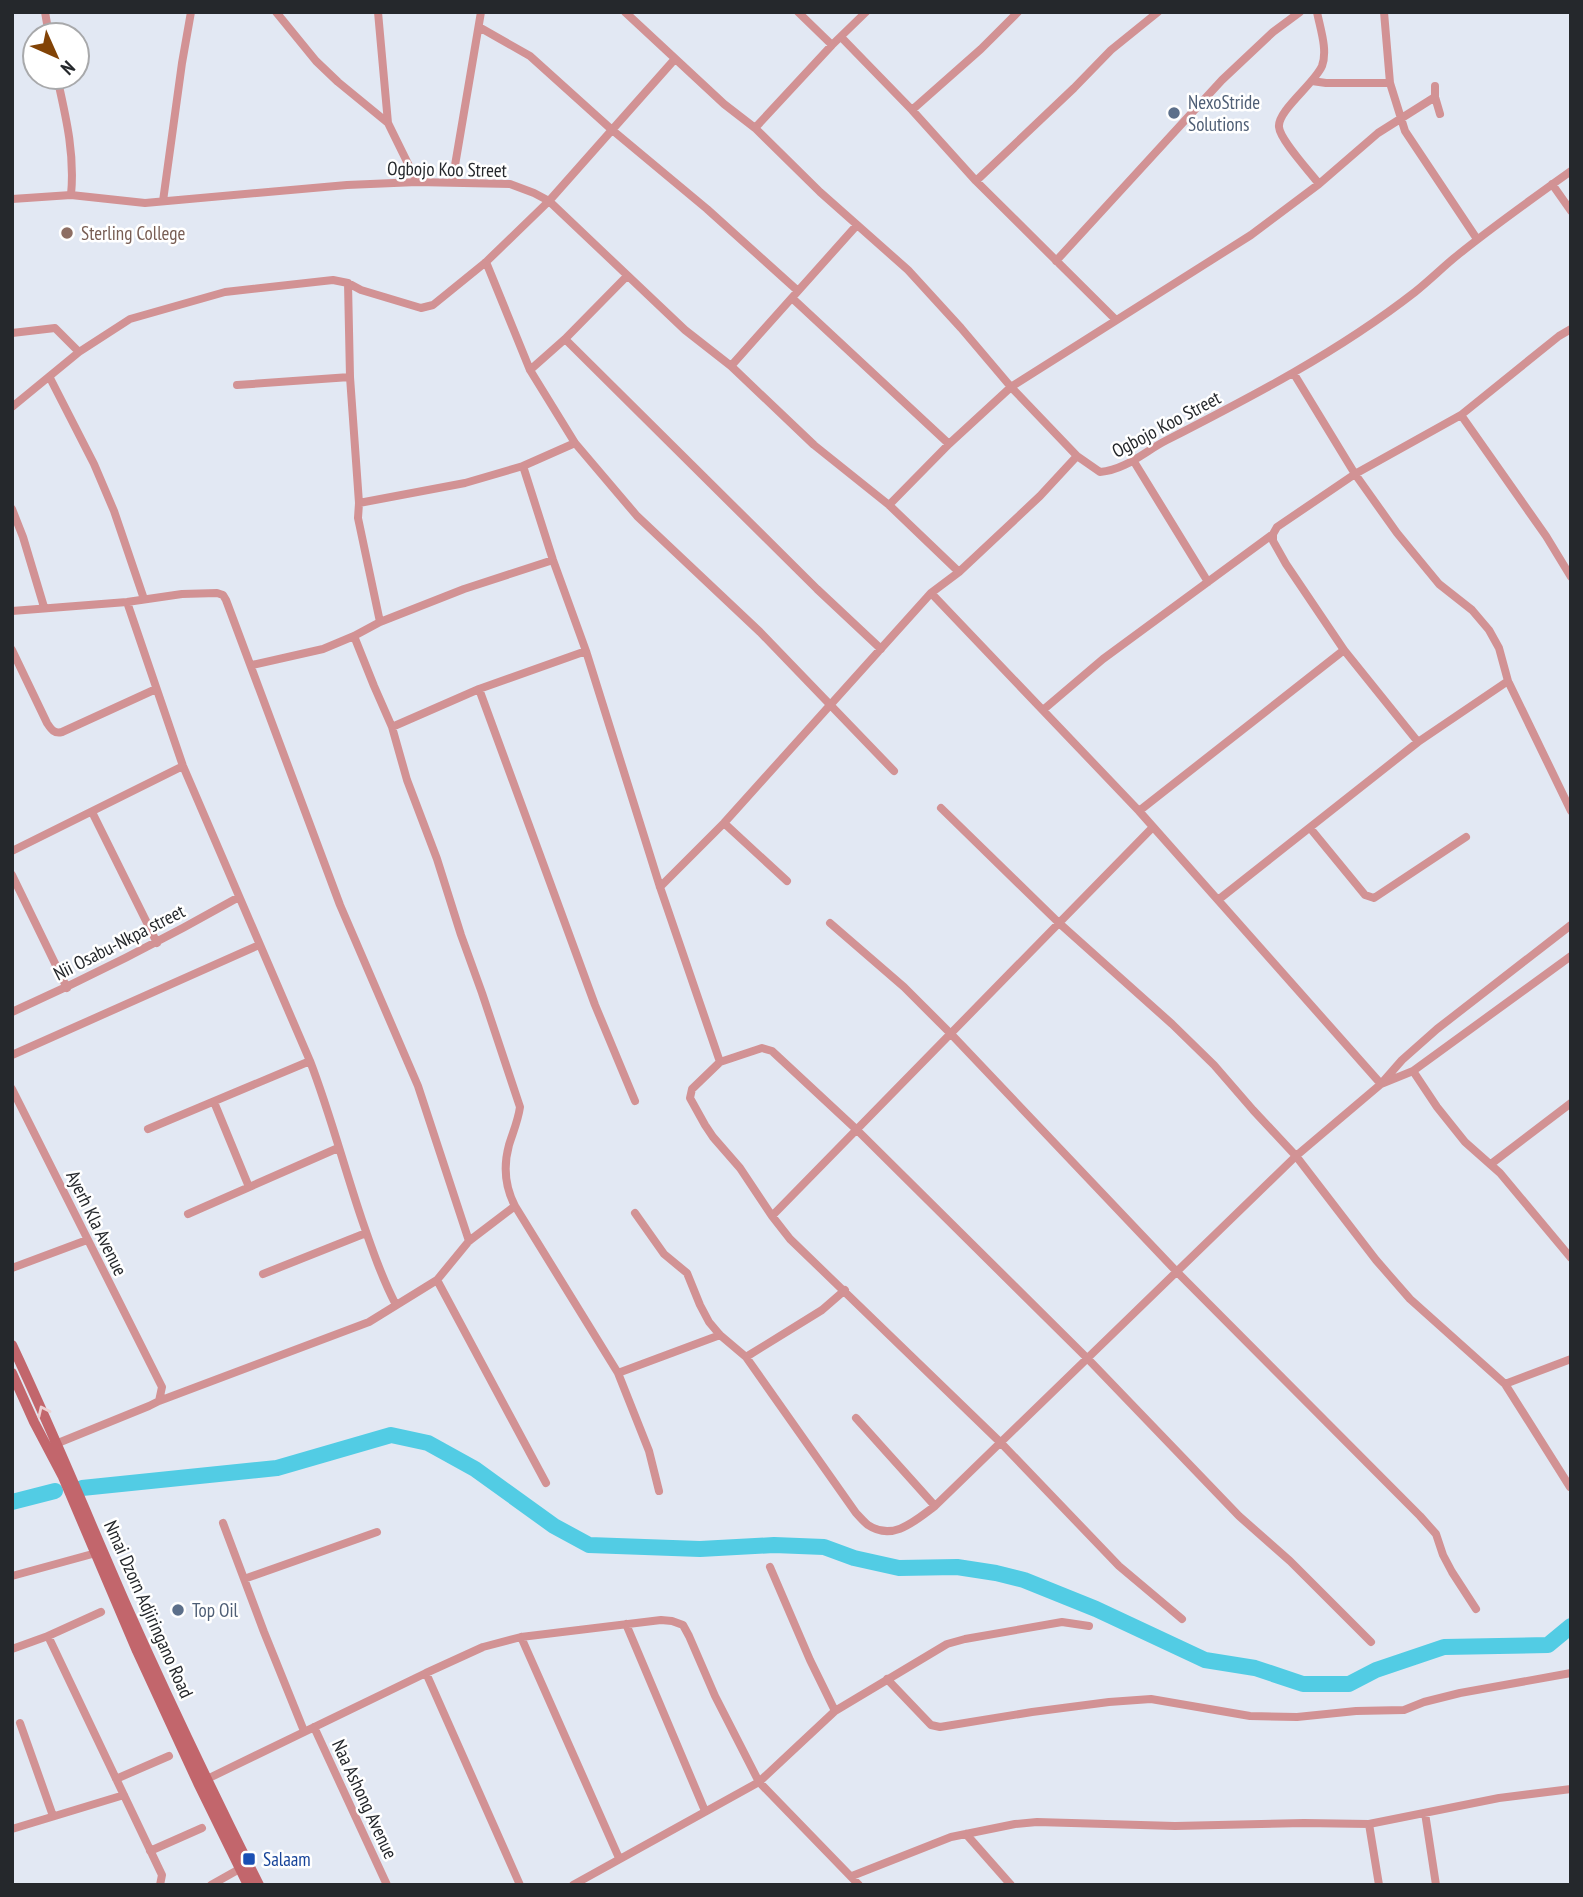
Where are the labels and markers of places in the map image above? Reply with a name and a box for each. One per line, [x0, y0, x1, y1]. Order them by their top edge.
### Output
place label: NexoStride Solutions [1188, 90, 1260, 136]
marker: NexoStride Solutions [1166, 105, 1182, 121]
place label: Sterling College [81, 221, 186, 245]
marker: Sterling College [59, 225, 75, 241]
place label: Top Oil [192, 1598, 239, 1622]
marker: Top Oil [170, 1602, 186, 1618]
place label: Salaam [263, 1847, 311, 1871]
marker: Salaam [241, 1851, 257, 1867]

